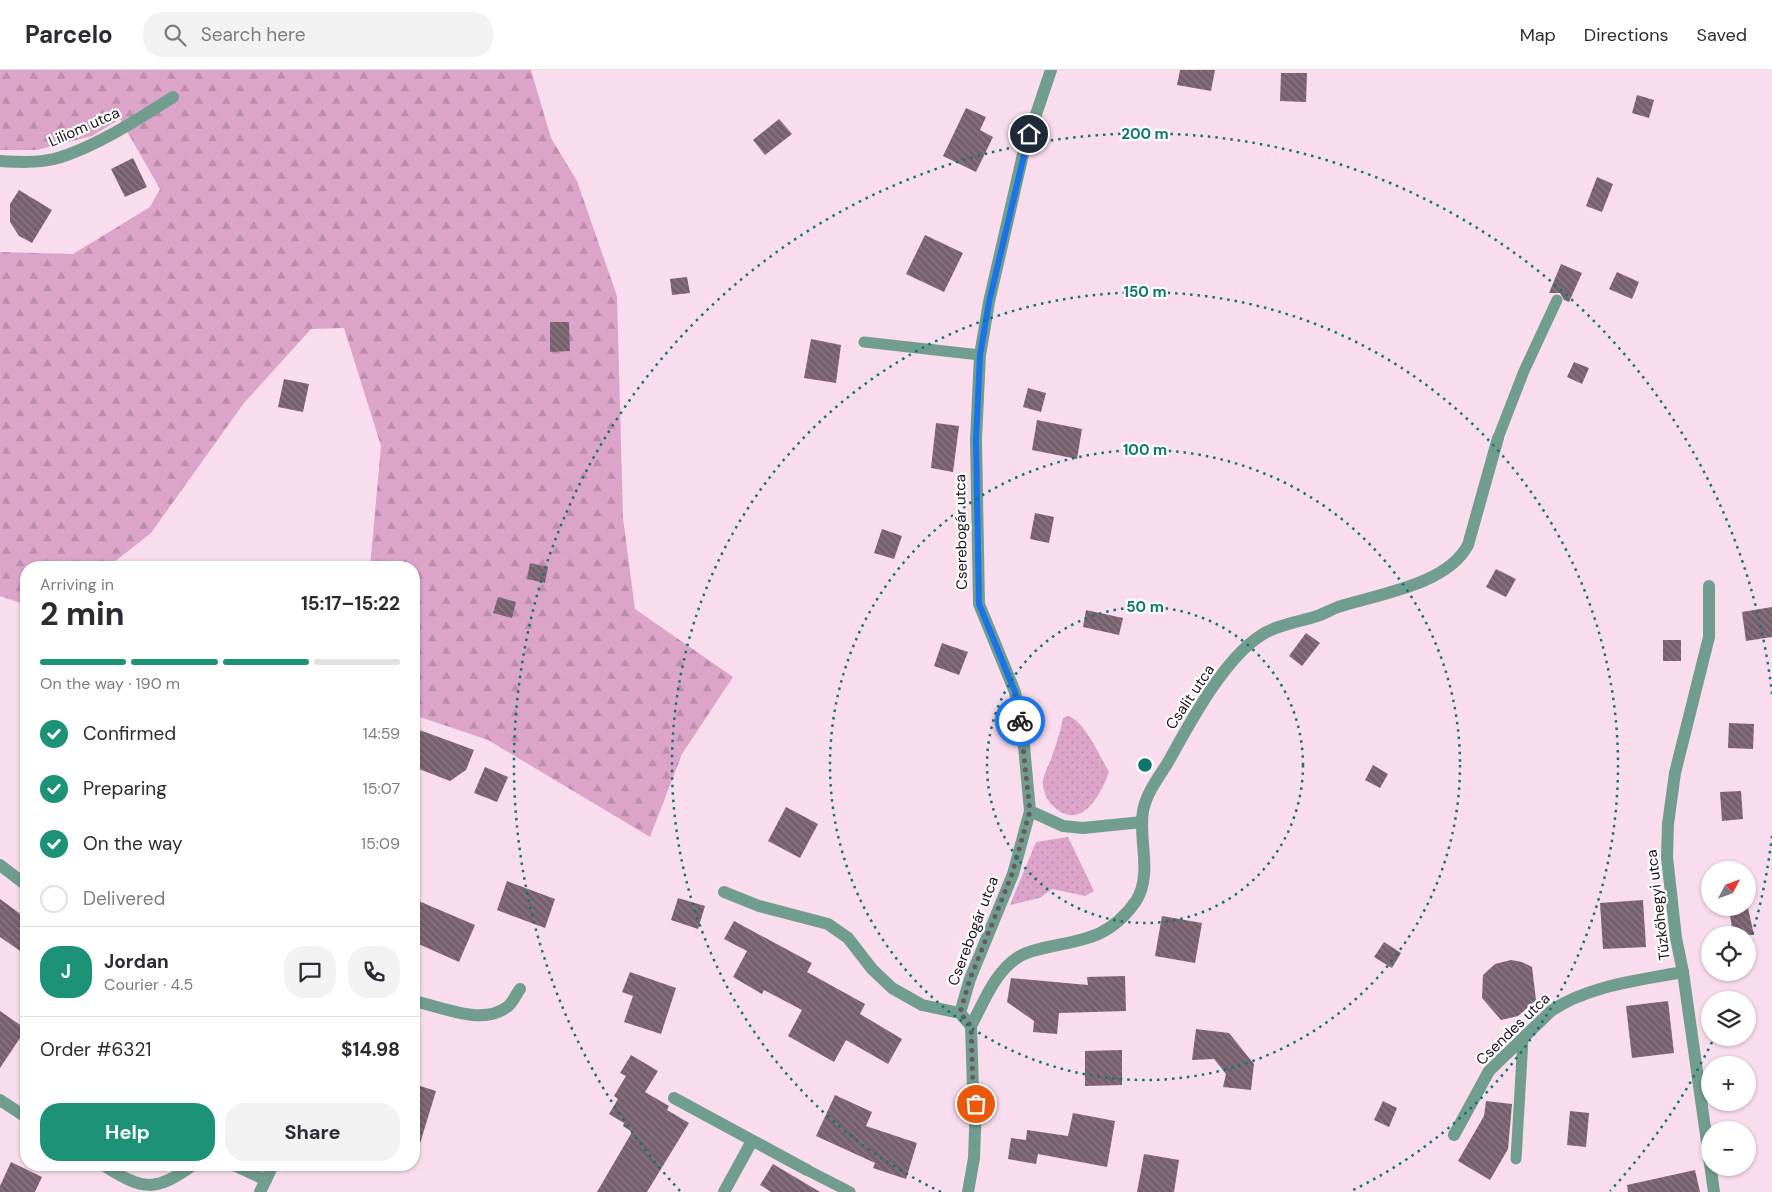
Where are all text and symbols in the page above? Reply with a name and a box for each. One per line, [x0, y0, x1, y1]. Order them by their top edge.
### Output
search box [143, 12, 493, 57]
text: Parcelo [25, 19, 113, 50]
icon: search [161, 21, 189, 49]
text: Search here [201, 22, 306, 47]
text: Map [1520, 23, 1556, 47]
text: Directions [1584, 23, 1669, 47]
text: Saved [1697, 23, 1747, 47]
street label: Liliom utca [45, 102, 123, 152]
pin [1008, 113, 1050, 155]
icon: home [1015, 120, 1043, 148]
text: 200 m [1121, 124, 1169, 144]
text: 150 m [1124, 282, 1167, 302]
text: 100 m [1123, 440, 1167, 460]
street label: Cserebogár utca [950, 474, 972, 590]
text: Arriving in [40, 574, 114, 595]
text: 15:17–15:22 [301, 591, 400, 616]
text: 2 min [40, 593, 125, 635]
text: 50 m [1126, 597, 1164, 617]
street label: Csalit utca [1161, 661, 1219, 733]
text: On the way · 190 m [40, 673, 180, 694]
courier [995, 696, 1045, 746]
icon: bike [1006, 707, 1034, 735]
icon: check [40, 720, 68, 748]
text: Confirmed [83, 721, 176, 746]
text: 14:59 [363, 723, 400, 744]
centre of rings [1136, 756, 1154, 774]
icon: check [40, 775, 68, 803]
text: Preparing [83, 776, 167, 801]
text: 15:07 [363, 778, 400, 799]
icon: check [40, 830, 68, 858]
text: On the way [83, 831, 183, 856]
text: 15:09 [361, 833, 400, 854]
street label: Tűzkőhegyi utca [1641, 848, 1675, 962]
north arrow [1701, 861, 1756, 916]
map controls [1701, 861, 1756, 1176]
street label: Cserebogár utca [943, 873, 1003, 989]
text: Delivered [83, 886, 165, 911]
button: locate [1701, 926, 1756, 981]
button: chat [284, 946, 336, 998]
button: phone [348, 946, 400, 998]
text: Jordan [104, 949, 169, 974]
text: J [61, 959, 71, 984]
text: Courier · 4.5 [104, 974, 193, 995]
street label: Csendes utca [1472, 989, 1554, 1069]
button: layers [1701, 991, 1756, 1046]
text: Order #6321 [40, 1037, 151, 1062]
text: $14.98 [341, 1037, 400, 1062]
button: + [1701, 1056, 1756, 1111]
pin [955, 1083, 997, 1125]
icon: bag [962, 1090, 990, 1118]
button: Help [40, 1103, 215, 1161]
button: Share [225, 1103, 400, 1161]
button: − [1701, 1121, 1756, 1176]

